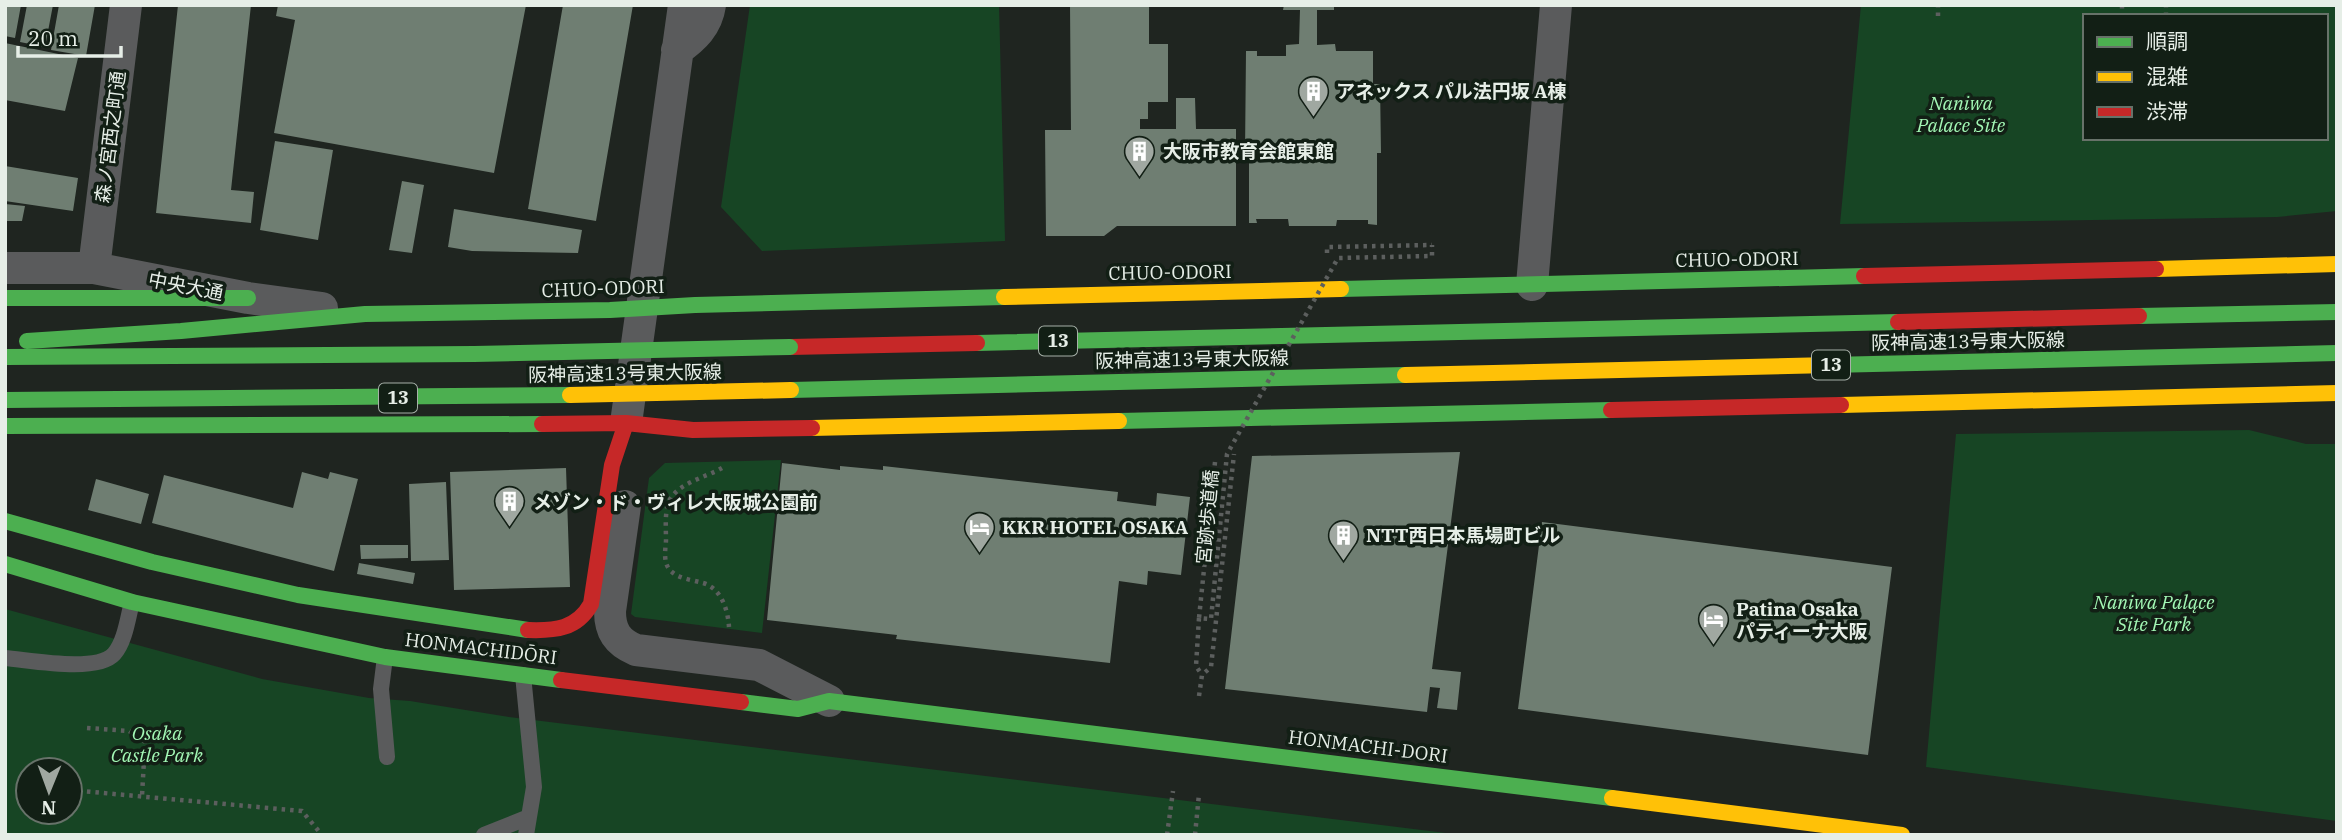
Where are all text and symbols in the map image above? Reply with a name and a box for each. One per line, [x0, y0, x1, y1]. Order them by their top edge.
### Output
scale bar [18, 14, 121, 58]
legend [2083, 14, 2328, 140]
text: 20 m [28, 24, 78, 52]
text: 順調 [2146, 27, 2188, 55]
text: 混雑 [2146, 62, 2188, 90]
street label: 森ノ宮西之町通 [90, 70, 130, 204]
building icon: アネックス パル法円坂 A棟 [1296, 74, 1330, 118]
place label: アネックス パル法円坂 A棟 [1336, 79, 1567, 103]
park label: Naniwa Palace Site [1916, 91, 2006, 137]
text: 渋滞 [2146, 97, 2188, 125]
building icon: 大阪市教育会館東館 [1123, 134, 1157, 178]
place label: 大阪市教育会館東館 [1163, 139, 1334, 163]
street label: CHUO-ODORI [1675, 246, 1799, 272]
street label: CHUO-ODORI [1108, 259, 1232, 285]
street label: 中央大通 [146, 267, 226, 305]
street label: CHUO-ODORI [541, 274, 665, 302]
road number: 13 [1039, 326, 1077, 356]
street label: 阪神高速13号東大阪線 [1871, 327, 2065, 355]
street label: 阪神高速13号東大阪線 [1095, 345, 1289, 373]
road number: 13 [1812, 351, 1850, 380]
street label: 阪神高速13号東大阪線 [528, 359, 722, 387]
road number: 13 [379, 384, 417, 412]
street label: 宮跡歩道橋 [1191, 469, 1223, 565]
building icon: メゾン・ド・ヴィレ大阪城公園前 [493, 485, 527, 529]
place label: メゾン・ド・ヴィレ大阪城公園前 [533, 490, 818, 514]
hotel icon: KKR HOTEL OSAKA [962, 510, 996, 554]
place label: KKR HOTEL OSAKA [1002, 515, 1189, 539]
building icon: NTT西日本馬場町ビル [1326, 518, 1360, 562]
place label: NTT西日本馬場町ビル [1366, 523, 1560, 547]
park label: Naniwa Palące Site Park [2093, 590, 2215, 636]
place label: Patina Osaka パティーナ大阪 [1736, 597, 1868, 643]
hotel icon: Patina Osaka パティーナ大阪 [1696, 603, 1730, 647]
street label: HONMACHIDŌRI [404, 627, 558, 669]
park label: Osaka Castle Park [111, 721, 204, 767]
street label: HONMACHI-DORI [1287, 724, 1449, 768]
north arrow [14, 756, 84, 826]
text: N [41, 796, 56, 820]

